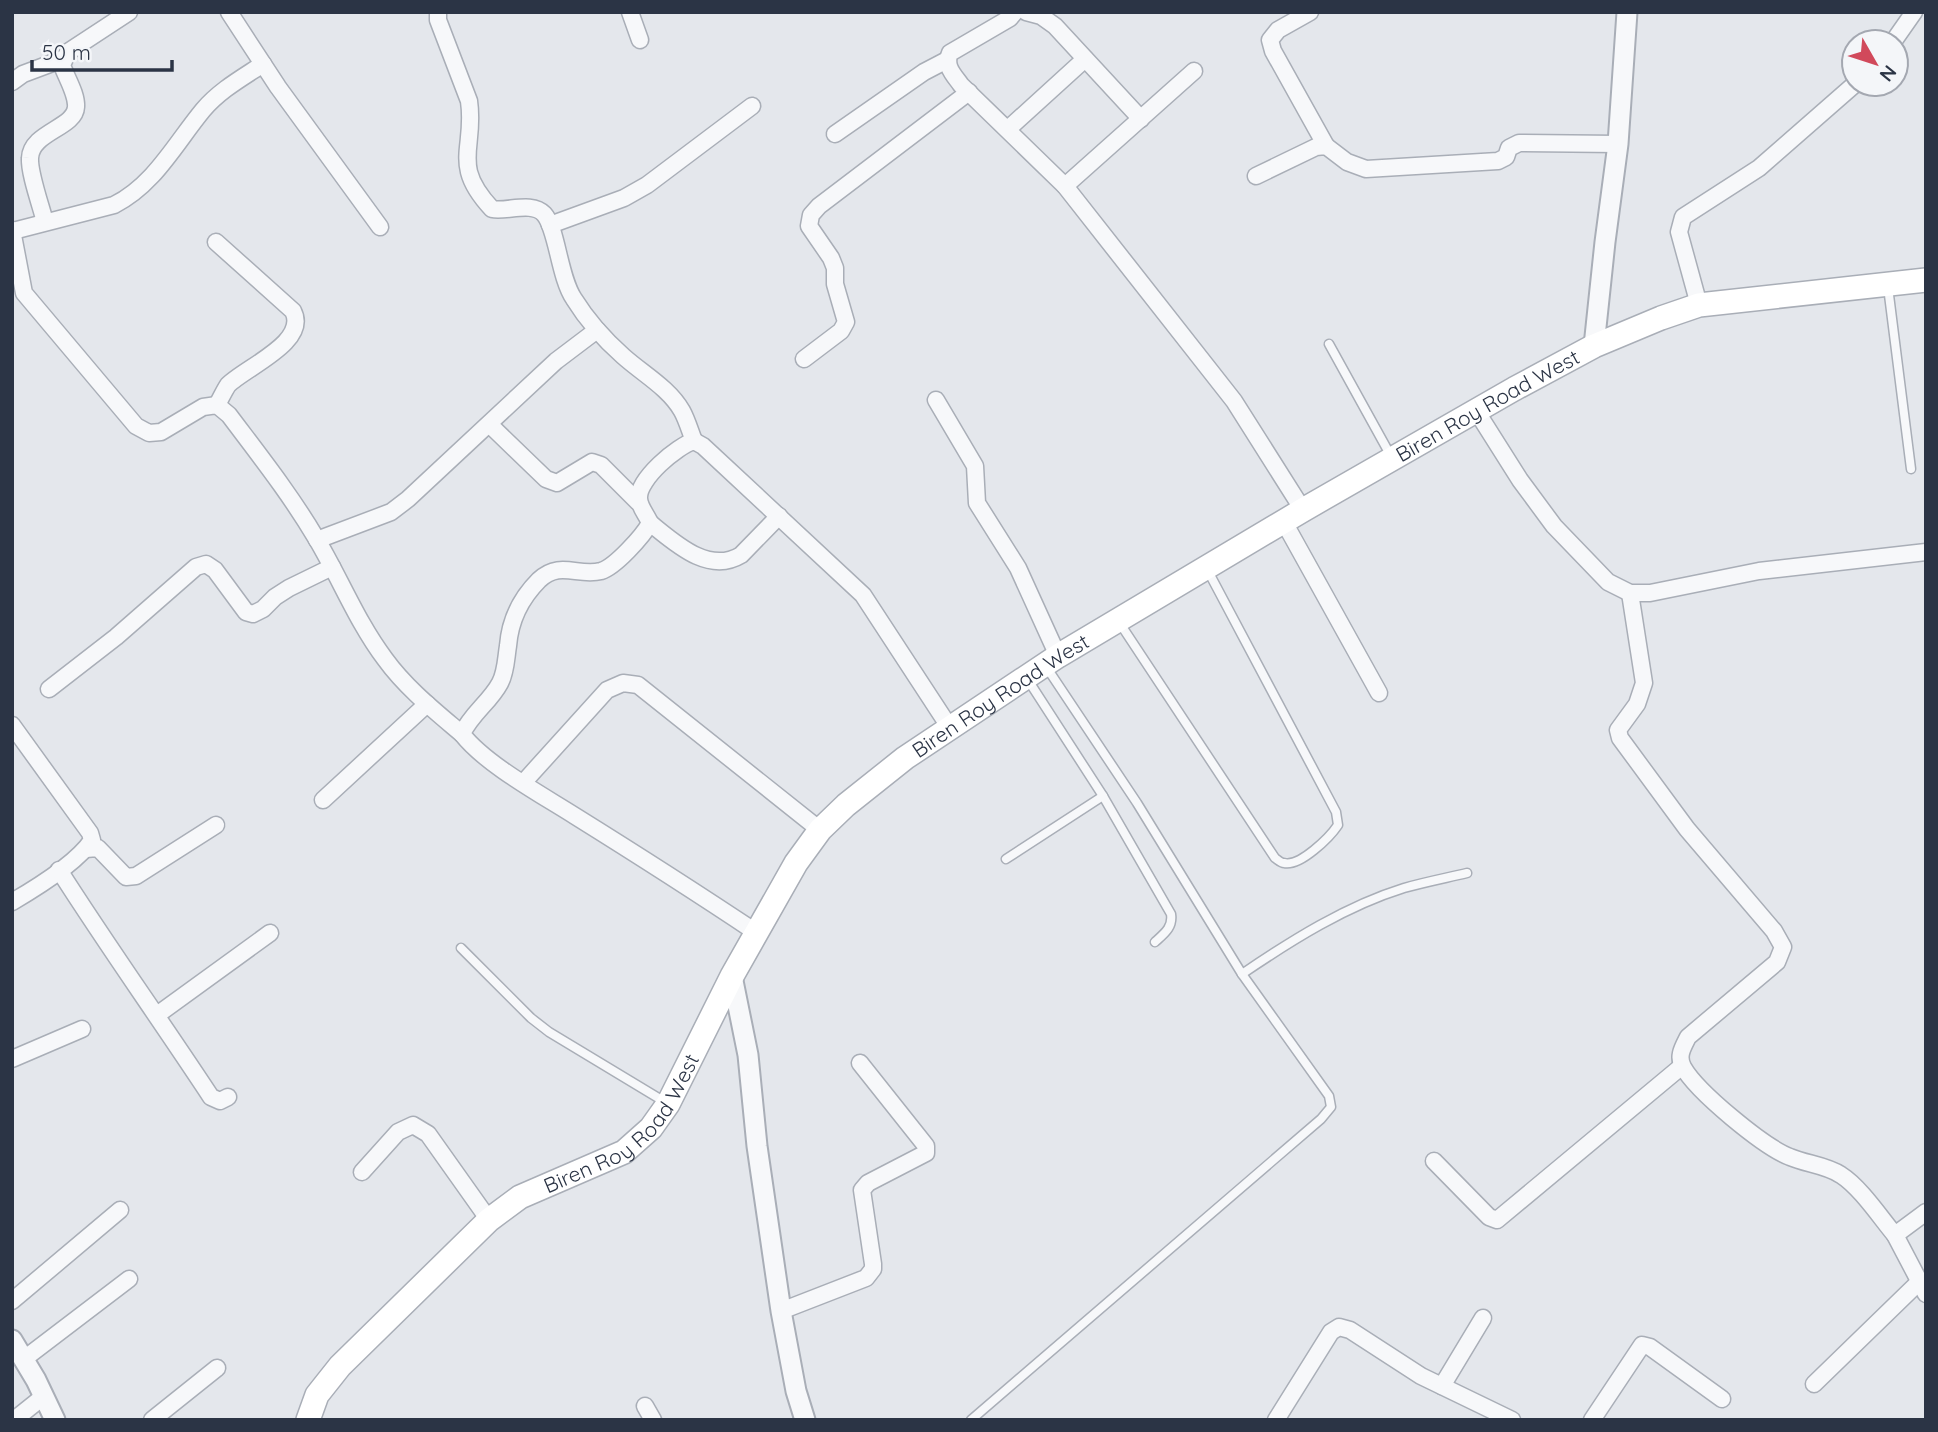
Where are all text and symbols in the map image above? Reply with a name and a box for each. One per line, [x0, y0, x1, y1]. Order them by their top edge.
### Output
scale bar [32, 28, 172, 72]
north arrow [1840, 28, 1910, 98]
text: 50 m [42, 39, 91, 65]
text: N [1874, 61, 1902, 87]
street label: Biren Roy Road West [1391, 343, 1584, 467]
street label: Biren Roy Road West [907, 628, 1093, 763]
street label: Biren Roy Road West [540, 1049, 704, 1198]

